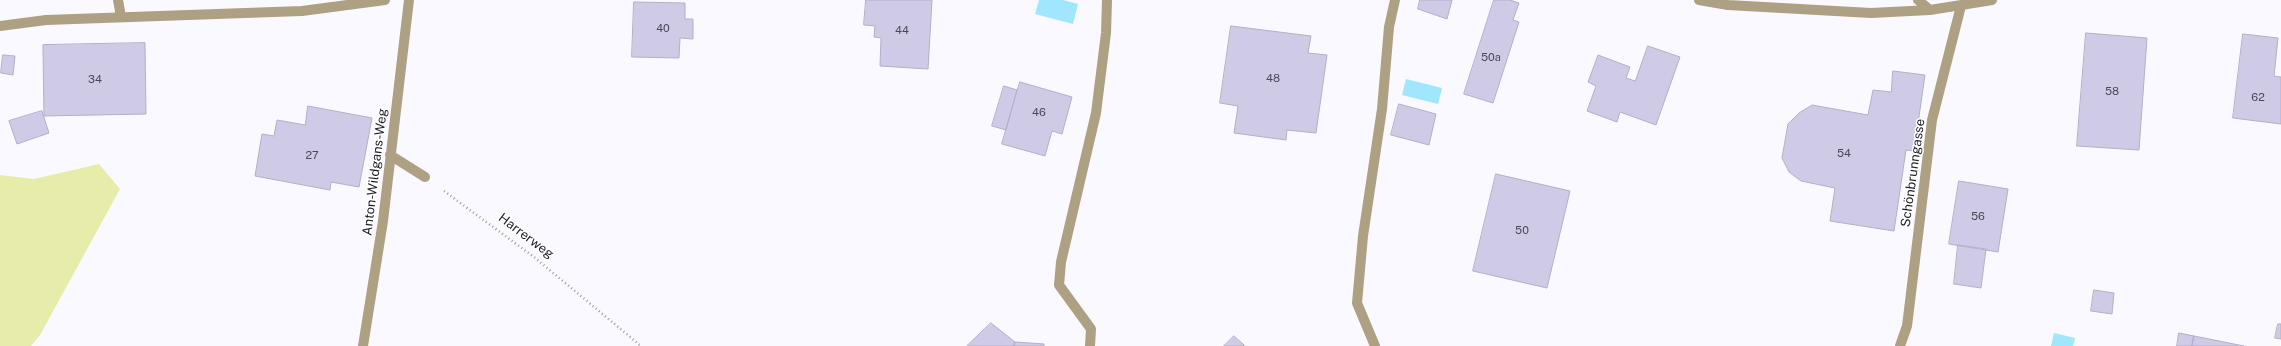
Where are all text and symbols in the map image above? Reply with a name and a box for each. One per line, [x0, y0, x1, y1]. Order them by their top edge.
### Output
house number: 40 [656, 22, 670, 36]
house number: 44 [895, 24, 909, 38]
house number: 50a [1481, 51, 1501, 65]
house number: 48 [1266, 72, 1280, 86]
house number: 34 [88, 73, 102, 87]
house number: 58 [2105, 85, 2119, 99]
house number: 62 [2251, 91, 2265, 105]
house number: 46 [1032, 106, 1046, 120]
street label: Anton-Wildgans-Weg [359, 108, 391, 236]
street label: Schönbrunngasse [1898, 118, 1928, 228]
house number: 54 [1837, 147, 1851, 161]
house number: 27 [305, 149, 319, 163]
street label: Harrerweg [495, 210, 557, 262]
house number: 56 [1971, 210, 1985, 224]
house number: 50 [1515, 224, 1529, 238]

